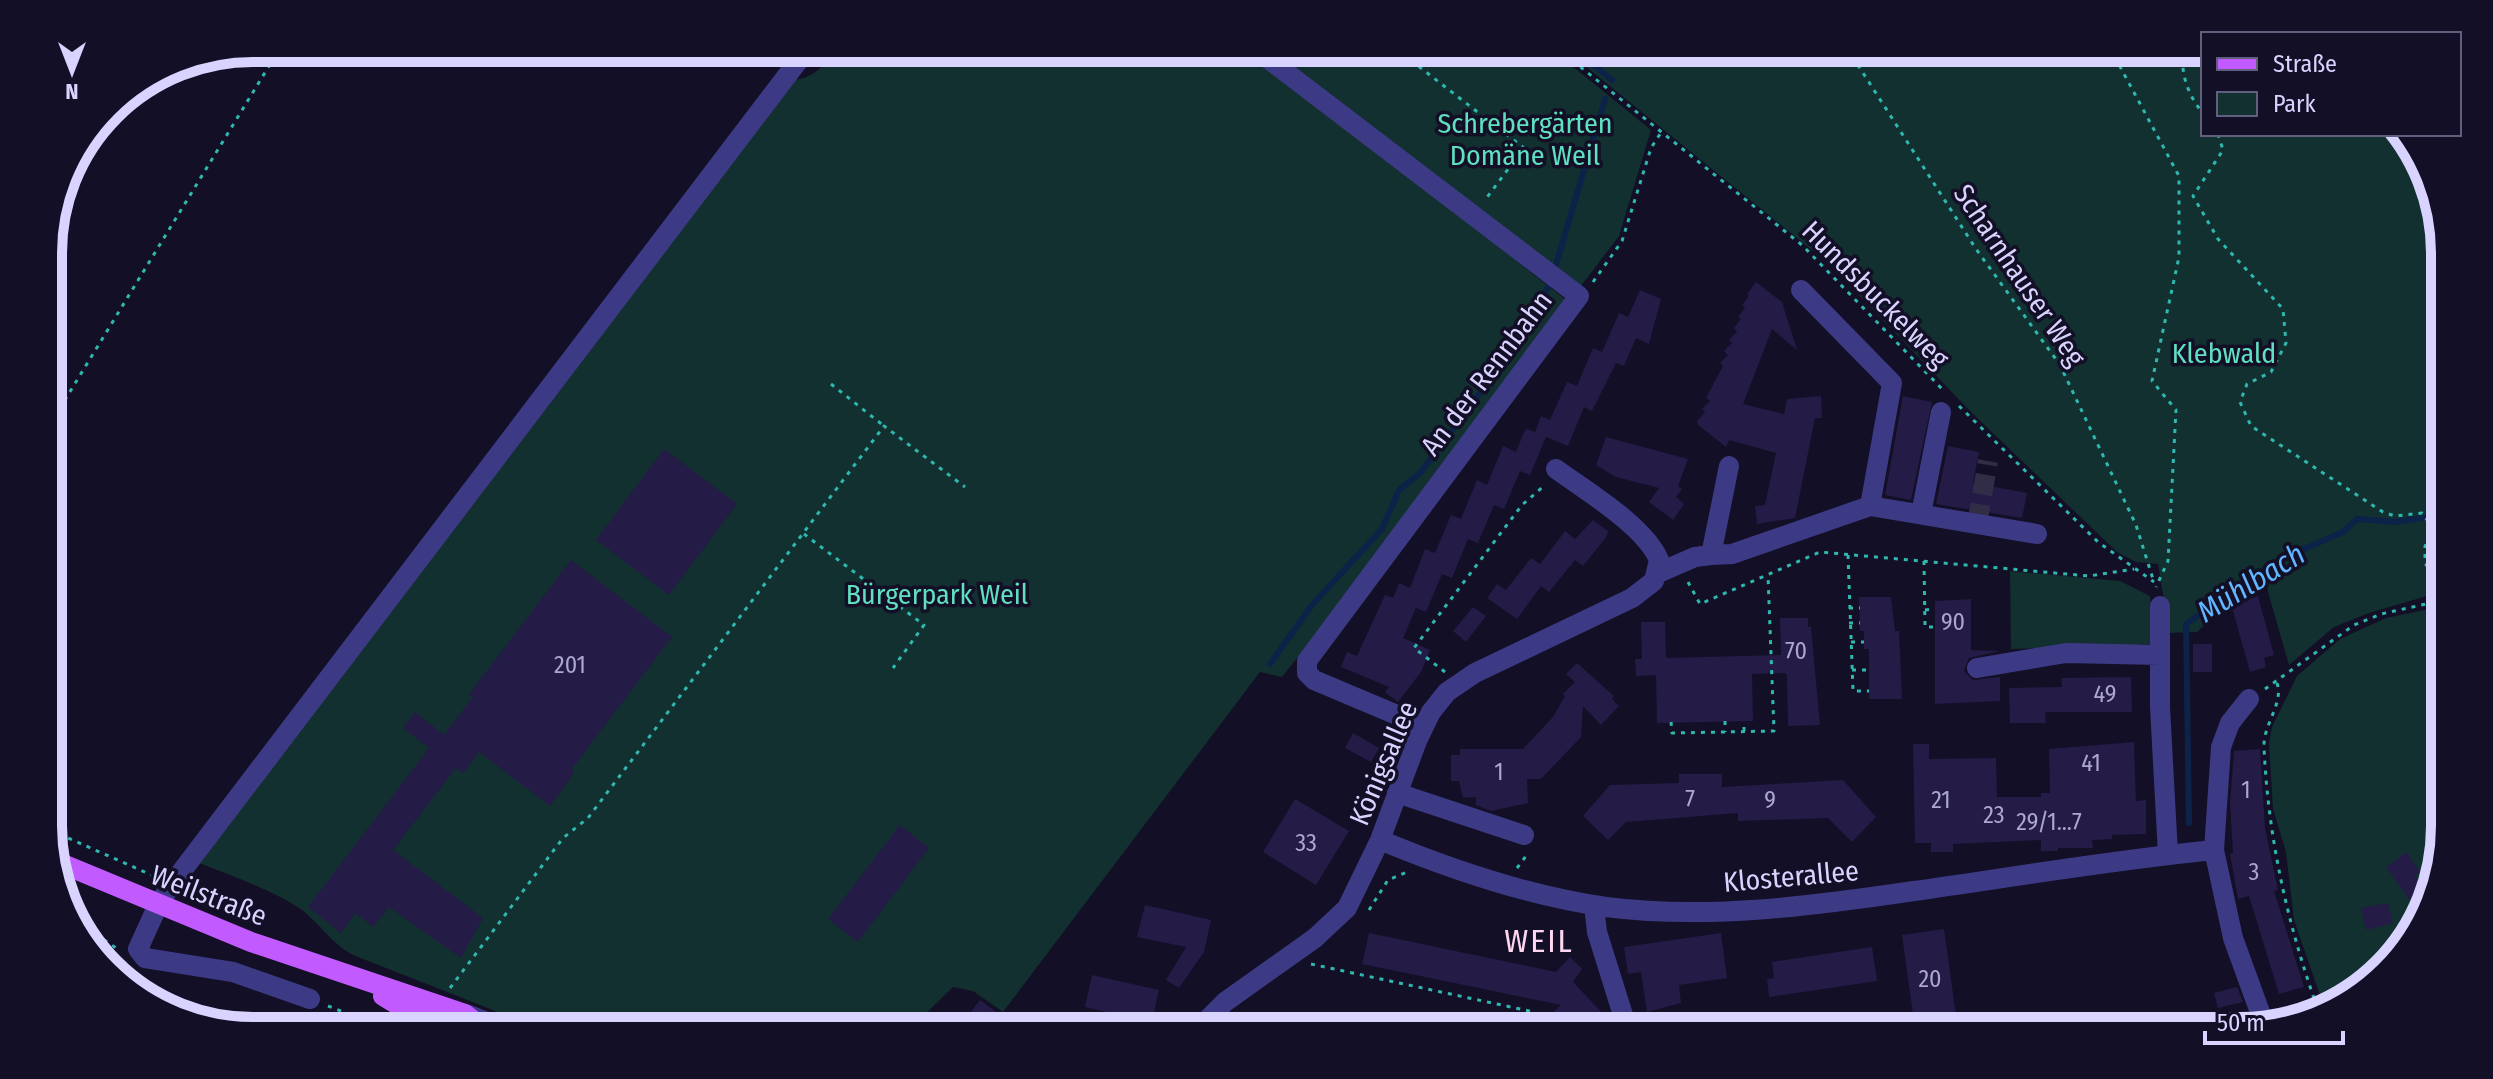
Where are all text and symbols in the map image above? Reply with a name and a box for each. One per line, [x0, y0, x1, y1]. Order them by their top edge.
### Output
north arrow [32, 32, 112, 112]
legend [2201, 32, 2461, 136]
text: Straße [2273, 50, 2337, 78]
text: N [65, 78, 79, 105]
text: Park [2273, 90, 2316, 118]
park label: Schrebergärten Domäne Weil [1437, 107, 1613, 172]
street label: Scharnhauser Weg [1947, 178, 2093, 373]
street label: Hundsbuckelweg [1795, 214, 1957, 375]
street label: An der Rennbahn [1414, 285, 1559, 462]
park label: Klebwald [2172, 337, 2276, 370]
water label: Mühlbach [2191, 536, 2311, 630]
park label: Bürgerpark Weil [846, 578, 1028, 611]
house number: 90 [1941, 608, 1965, 636]
house number: 70 [1785, 637, 1807, 665]
house number: 201 [554, 651, 586, 679]
house number: 49 [2094, 680, 2116, 708]
street label: Königsallee [1343, 696, 1424, 830]
house number: 41 [2081, 749, 2101, 777]
house number: 1 [1494, 758, 1504, 786]
house number: 1 [2241, 776, 2251, 804]
house number: 7 [1685, 785, 1695, 813]
house number: 9 [1764, 786, 1776, 814]
house number: 21 [1931, 786, 1951, 814]
house number: 23 [1983, 801, 2005, 829]
house number: 29/1...7 [2016, 808, 2082, 836]
house number: 33 [1295, 829, 1317, 857]
street label: Klosterallee [1722, 854, 1860, 899]
street label: Weilstraße [146, 858, 271, 933]
house number: 3 [2249, 858, 2259, 886]
district label: WEIL [1504, 922, 1574, 960]
house number: 20 [1918, 965, 1942, 993]
scale bar [2205, 995, 2343, 1045]
text: 50 m [2217, 1009, 2265, 1037]

